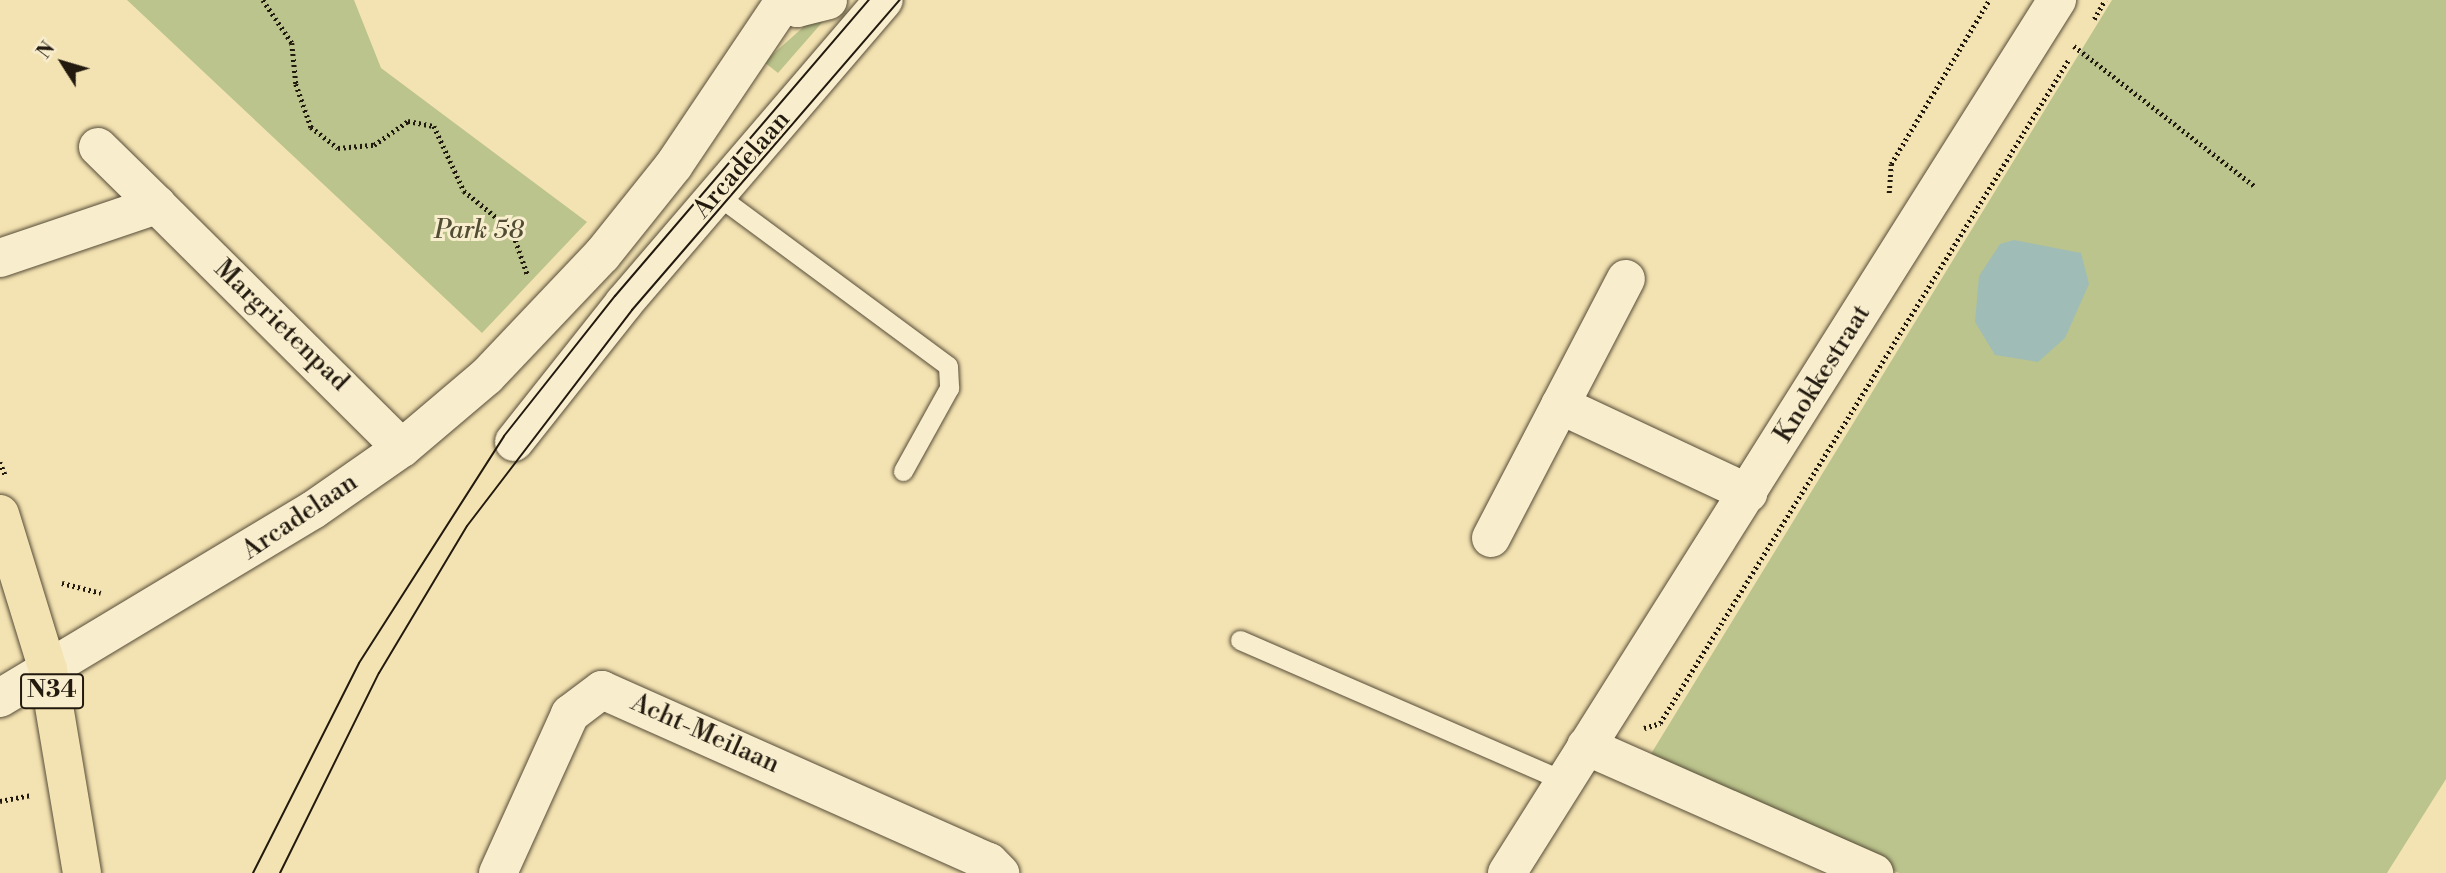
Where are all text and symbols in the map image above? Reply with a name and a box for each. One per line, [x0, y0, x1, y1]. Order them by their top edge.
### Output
north arrow [28, 28, 98, 98]
text: N [32, 37, 60, 64]
street label: Arcadelaan [687, 105, 797, 225]
park label: Park 58 [434, 215, 524, 247]
street label: Margrietenpad [207, 254, 355, 398]
street label: Knokkestraat [1768, 299, 1878, 449]
street label: Arcadelaan [236, 467, 364, 567]
road number: N34 [19, 670, 85, 712]
street label: Acht-Meilaan [626, 687, 784, 781]

